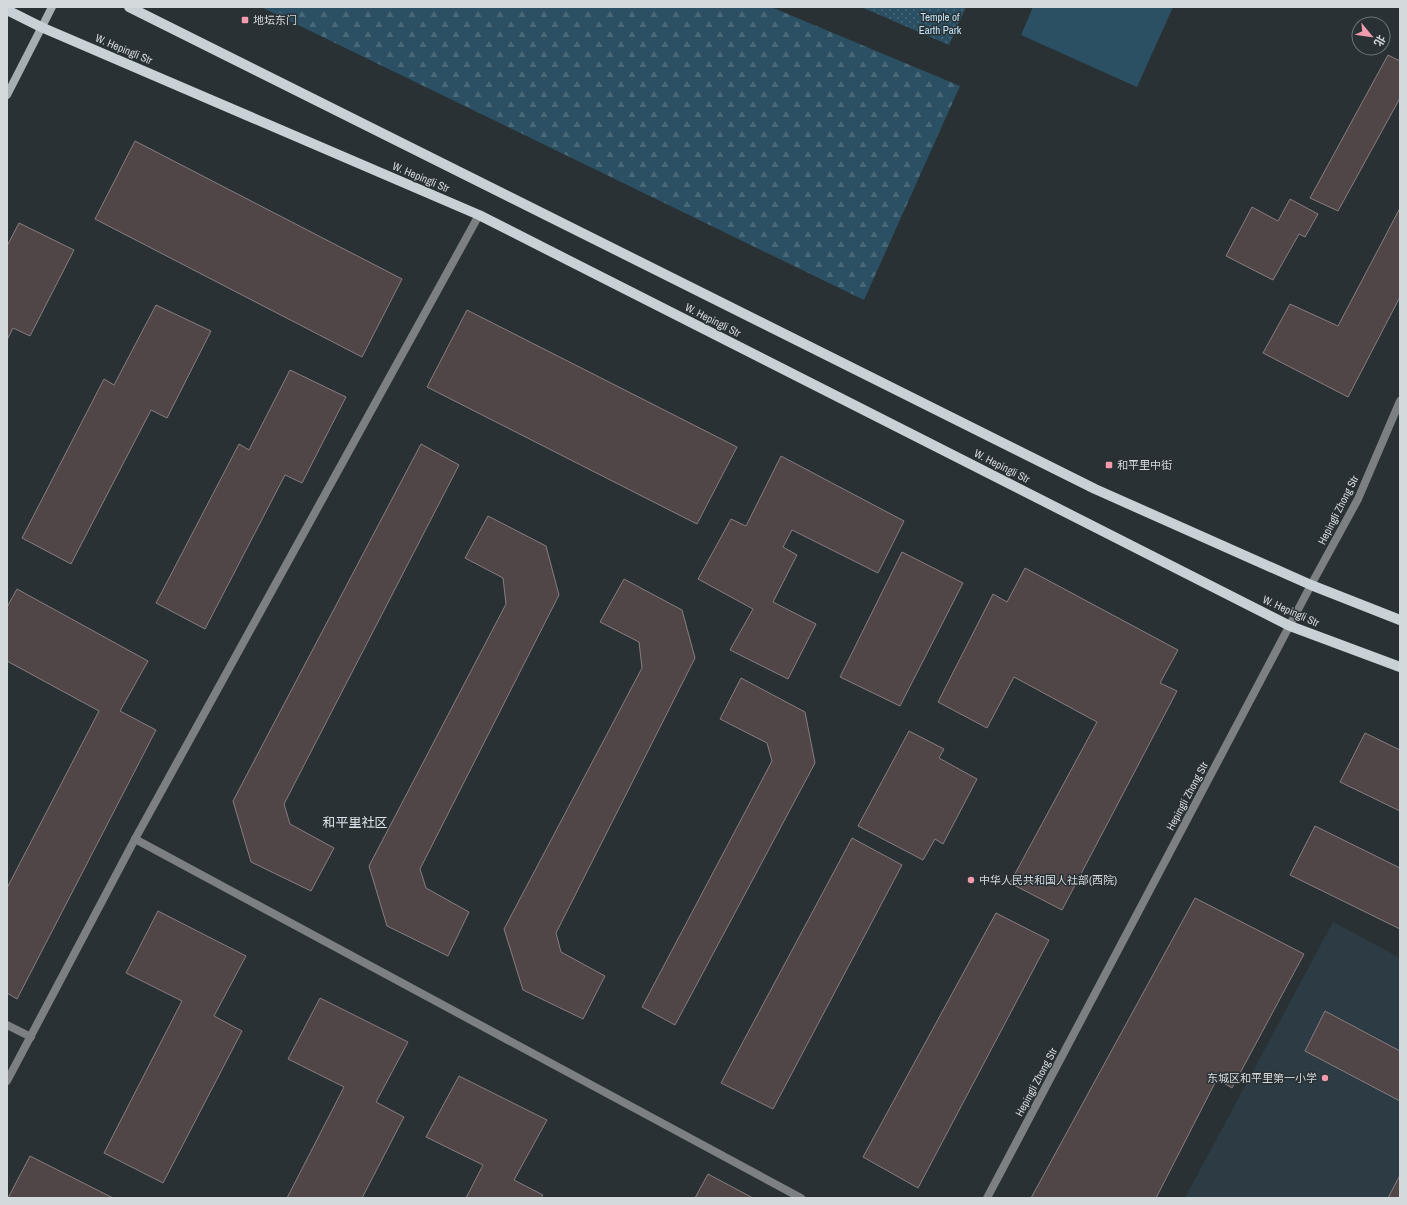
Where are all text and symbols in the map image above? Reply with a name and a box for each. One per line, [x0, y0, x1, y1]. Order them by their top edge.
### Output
park label: Temple of Earth Park [919, 10, 962, 37]
place label: 地坛东门 [253, 13, 297, 27]
marker: 地坛东门 [240, 15, 250, 25]
north arrow [1351, 16, 1391, 56]
street label: W. Hepingli Str [93, 31, 155, 67]
text: 北 [1371, 33, 1389, 49]
street label: W. Hepingli Str [390, 159, 452, 195]
street label: W. Hepingli Str [683, 300, 743, 340]
street label: W. Hepingli Str [972, 446, 1032, 486]
place label: 和平里中街 [1117, 458, 1172, 472]
marker: 和平里中街 [1104, 460, 1114, 470]
street label: Hepingli Zhong Str [1315, 473, 1361, 547]
street label: W. Hepingli Str [1260, 592, 1322, 630]
street label: Hepingli Zhong Str [1163, 759, 1211, 833]
district label: 和平里社区 [322, 814, 388, 831]
place label: 中华人民共和国人社部(西院) [979, 873, 1117, 887]
marker: 中华人民共和国人社部(西院) [966, 875, 976, 885]
street label: Hepingli Zhong Str [1012, 1045, 1060, 1119]
place label: 东城区和平里第一小学 [1207, 1071, 1317, 1085]
marker: 东城区和平里第一小学 [1320, 1073, 1330, 1083]

